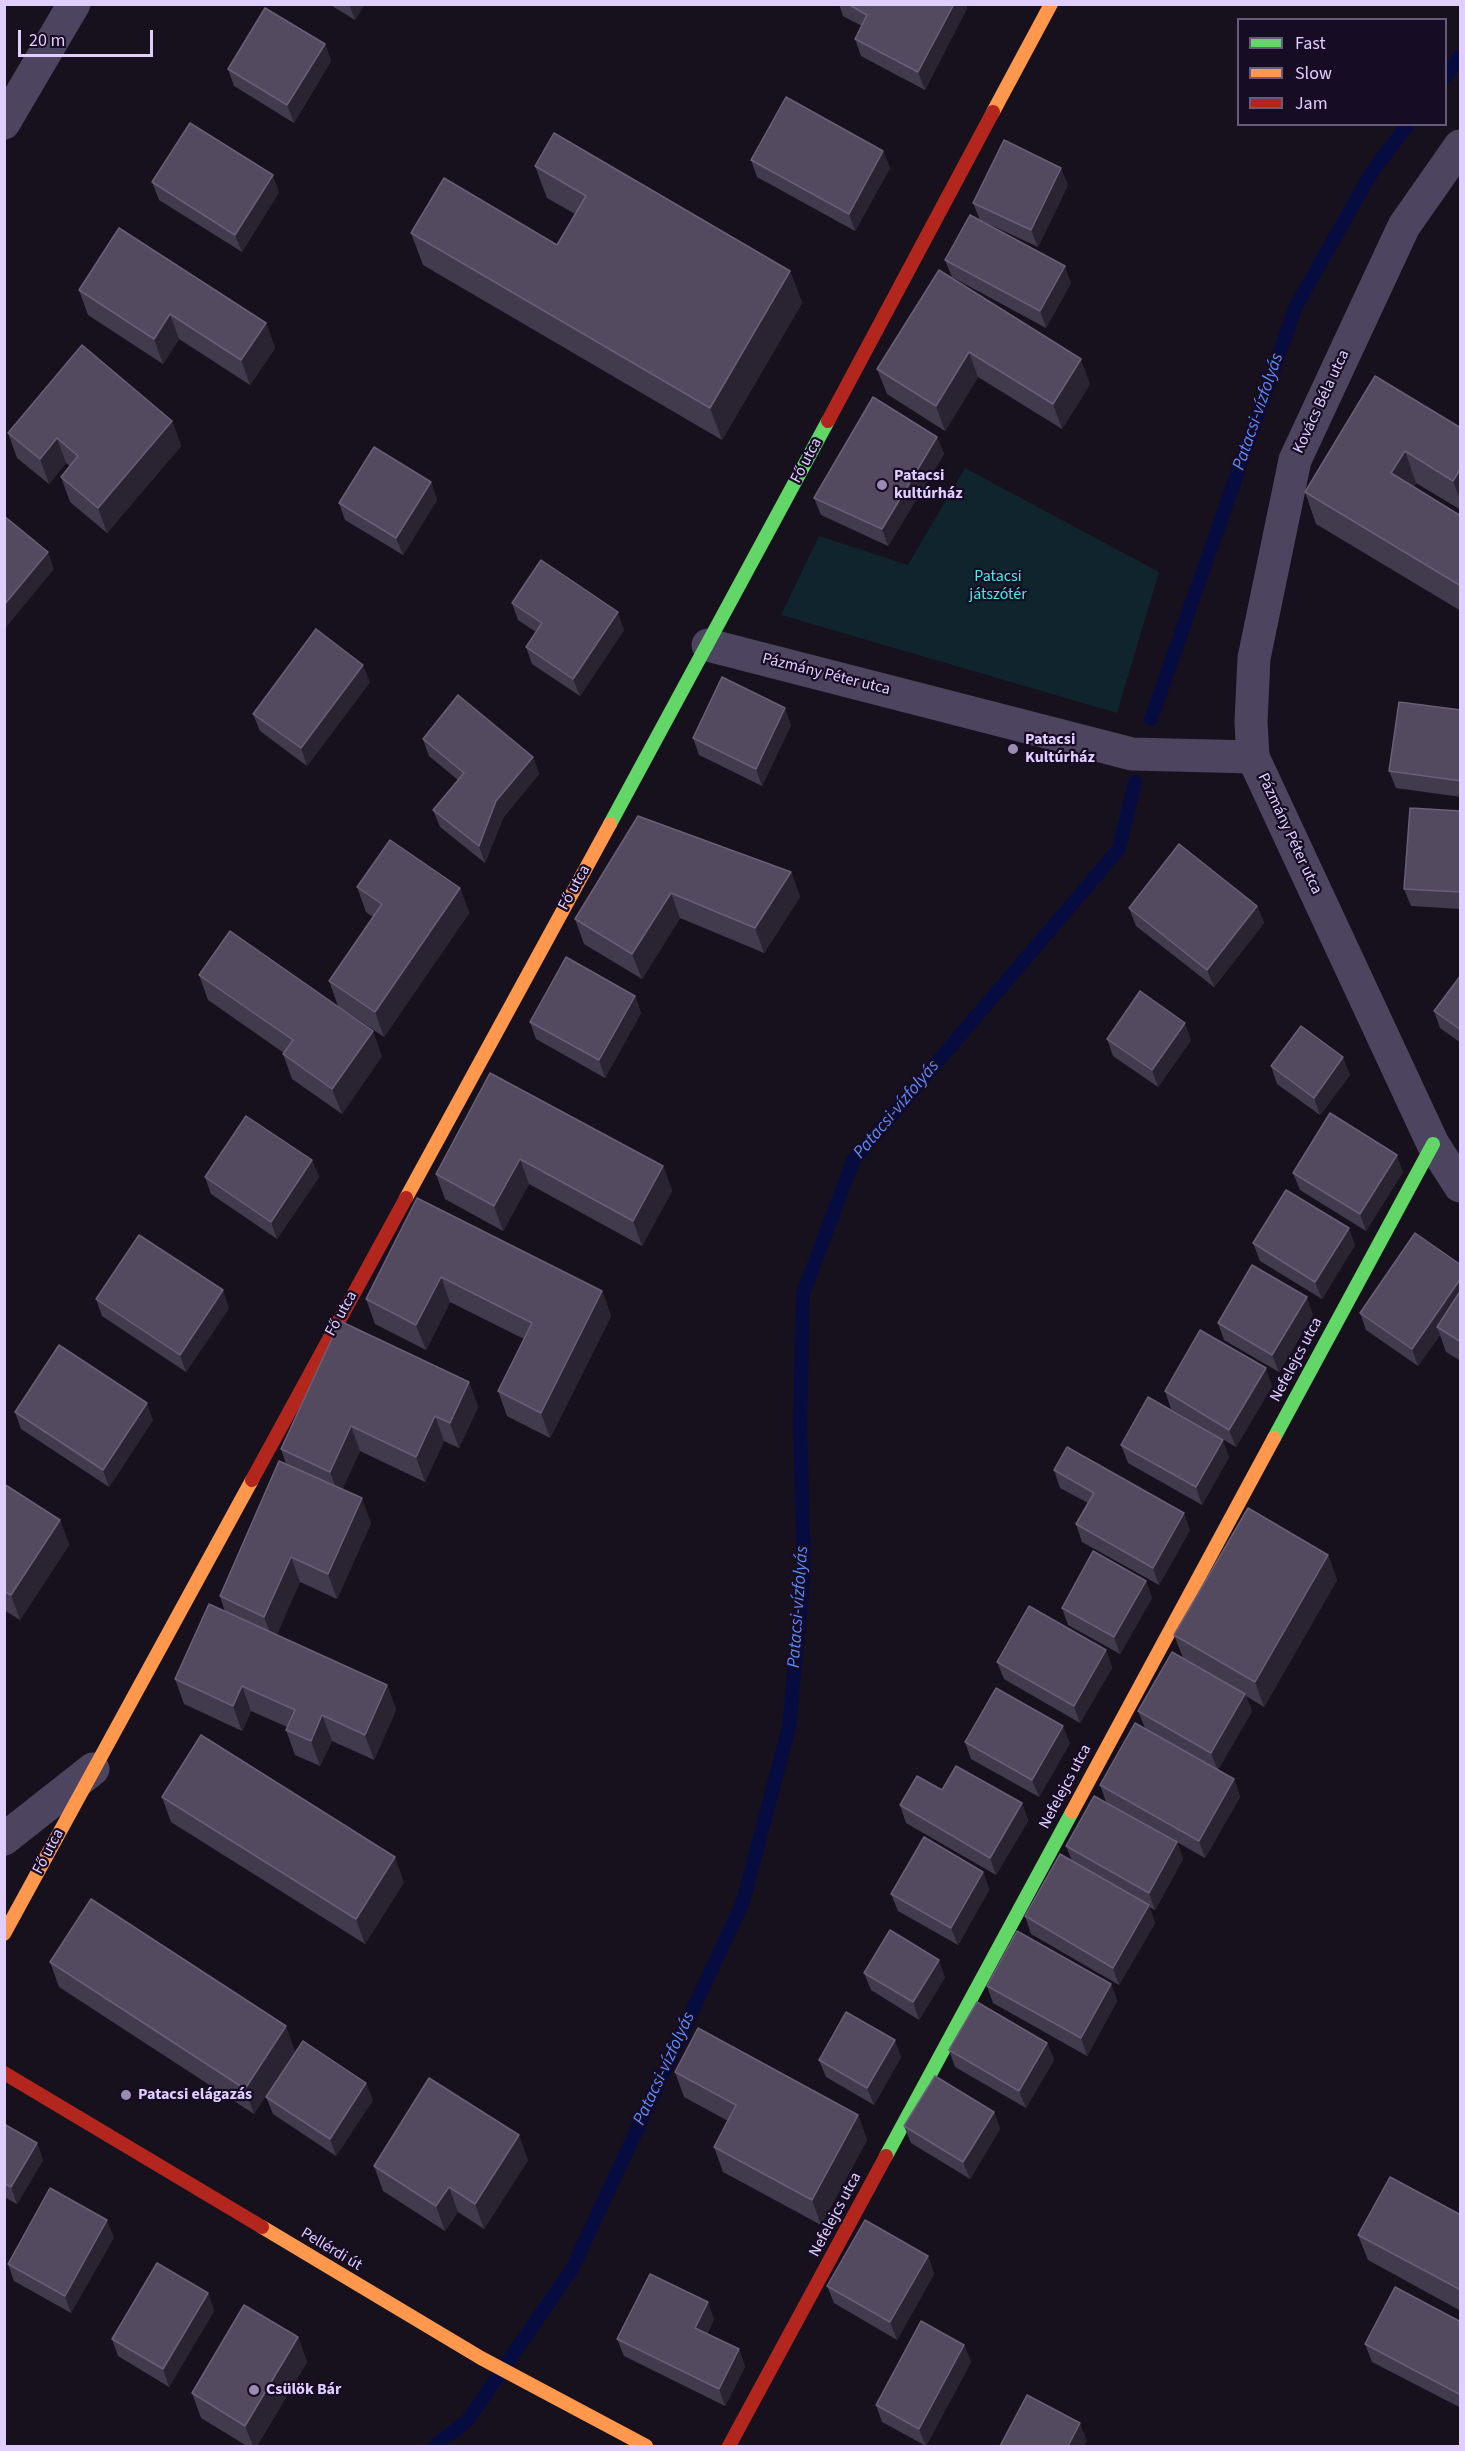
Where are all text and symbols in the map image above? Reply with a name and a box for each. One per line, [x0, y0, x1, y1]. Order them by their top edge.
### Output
scale bar [21, 18, 156, 56]
legend [1237, 18, 1447, 126]
text: 20 m [29, 28, 65, 53]
text: Fast [1295, 31, 1326, 56]
text: Slow [1295, 61, 1332, 86]
text: Jam [1295, 91, 1328, 116]
street label: Kovács Béla utca [1290, 347, 1354, 457]
water label: Patacsi-vízfolyás [1229, 351, 1289, 473]
street label: Fő utca [787, 435, 827, 487]
place label: Patacsi kultúrház [894, 466, 963, 504]
marker: Patacsi kultúrház [875, 478, 889, 492]
park label: Patacsi játszótér [969, 567, 1027, 605]
street label: Pázmány Péter utca [760, 650, 892, 700]
place label: Patacsi Kultúrház [1025, 730, 1095, 768]
marker: Patacsi Kultúrház [1006, 742, 1020, 756]
street label: Pázmány Péter utca [1253, 770, 1325, 898]
street label: Fő utca [555, 862, 595, 914]
water label: Patacsi-vízfolyás [849, 1056, 945, 1164]
street label: Fő utca [322, 1288, 362, 1340]
street label: Nefelejcs utca [1267, 1314, 1327, 1406]
water label: Patacsi-vízfolyás [784, 1545, 814, 1669]
street label: Nefelejcs utca [1036, 1741, 1096, 1833]
street label: Fő utca [29, 1826, 69, 1878]
water label: Patacsi-vízfolyás [629, 2009, 701, 2129]
place label: Patacsi elágazás [138, 2085, 252, 2105]
marker: Patacsi elágazás [119, 2088, 133, 2102]
street label: Nefelejcs utca [806, 2169, 866, 2261]
street label: Pellérdi út [297, 2224, 365, 2276]
place label: Csülök Bár [266, 2380, 341, 2400]
marker: Csülök Bár [247, 2383, 261, 2397]

